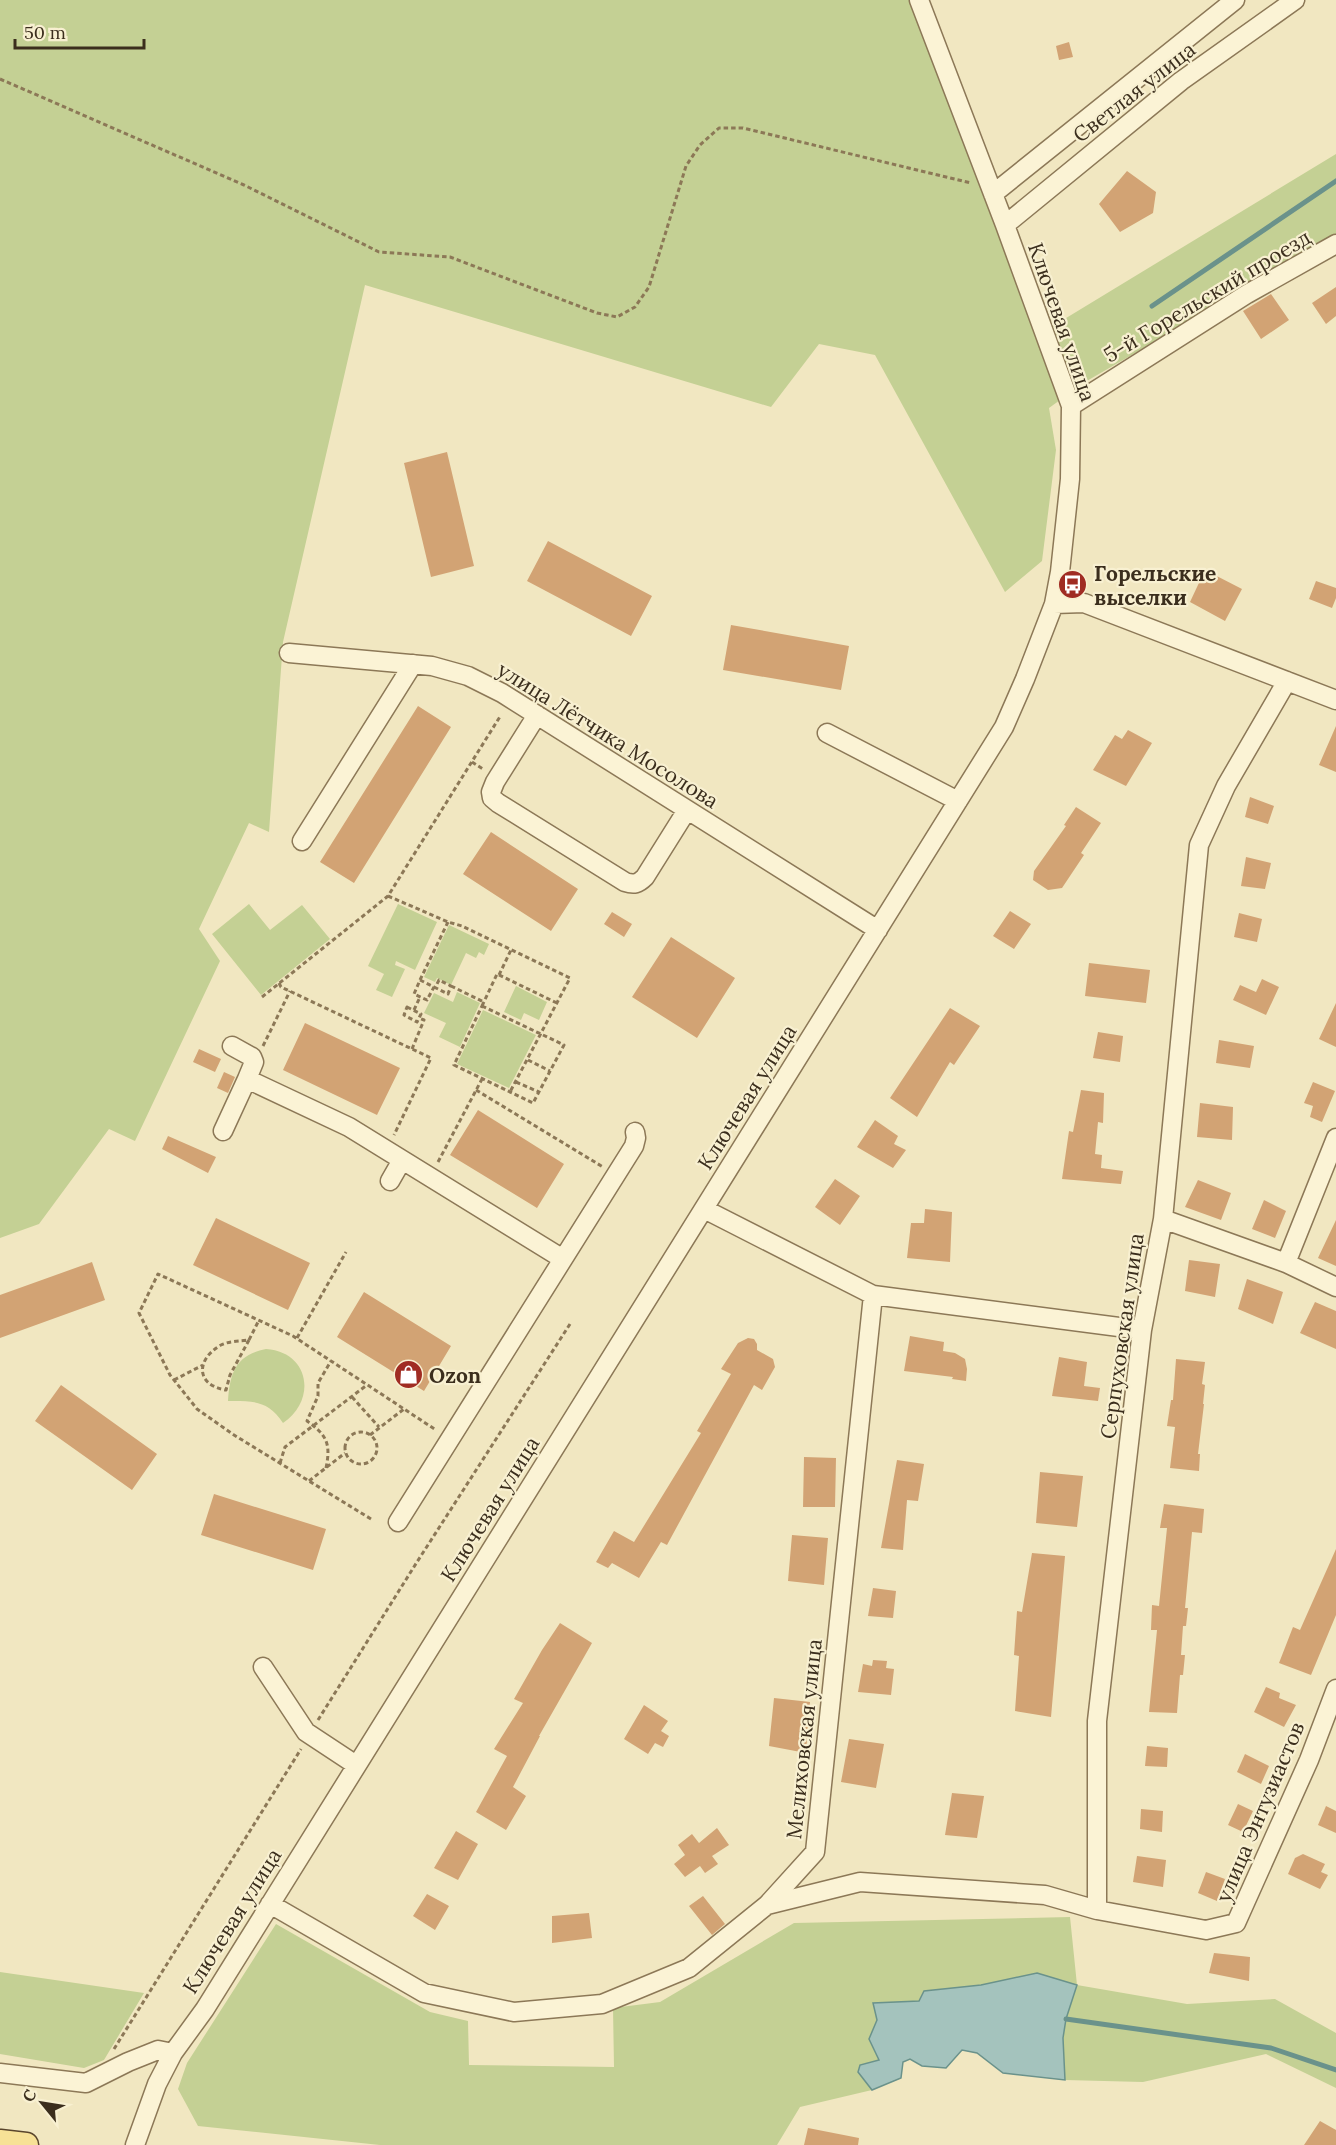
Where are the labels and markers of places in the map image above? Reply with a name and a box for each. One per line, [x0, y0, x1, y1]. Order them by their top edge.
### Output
place label: Горельские выселки [1094, 560, 1216, 611]
bus stop icon: Горельские выселки [1057, 569, 1089, 601]
shop icon: Ozon [392, 1359, 424, 1391]
place label: Ozon [429, 1362, 481, 1389]

